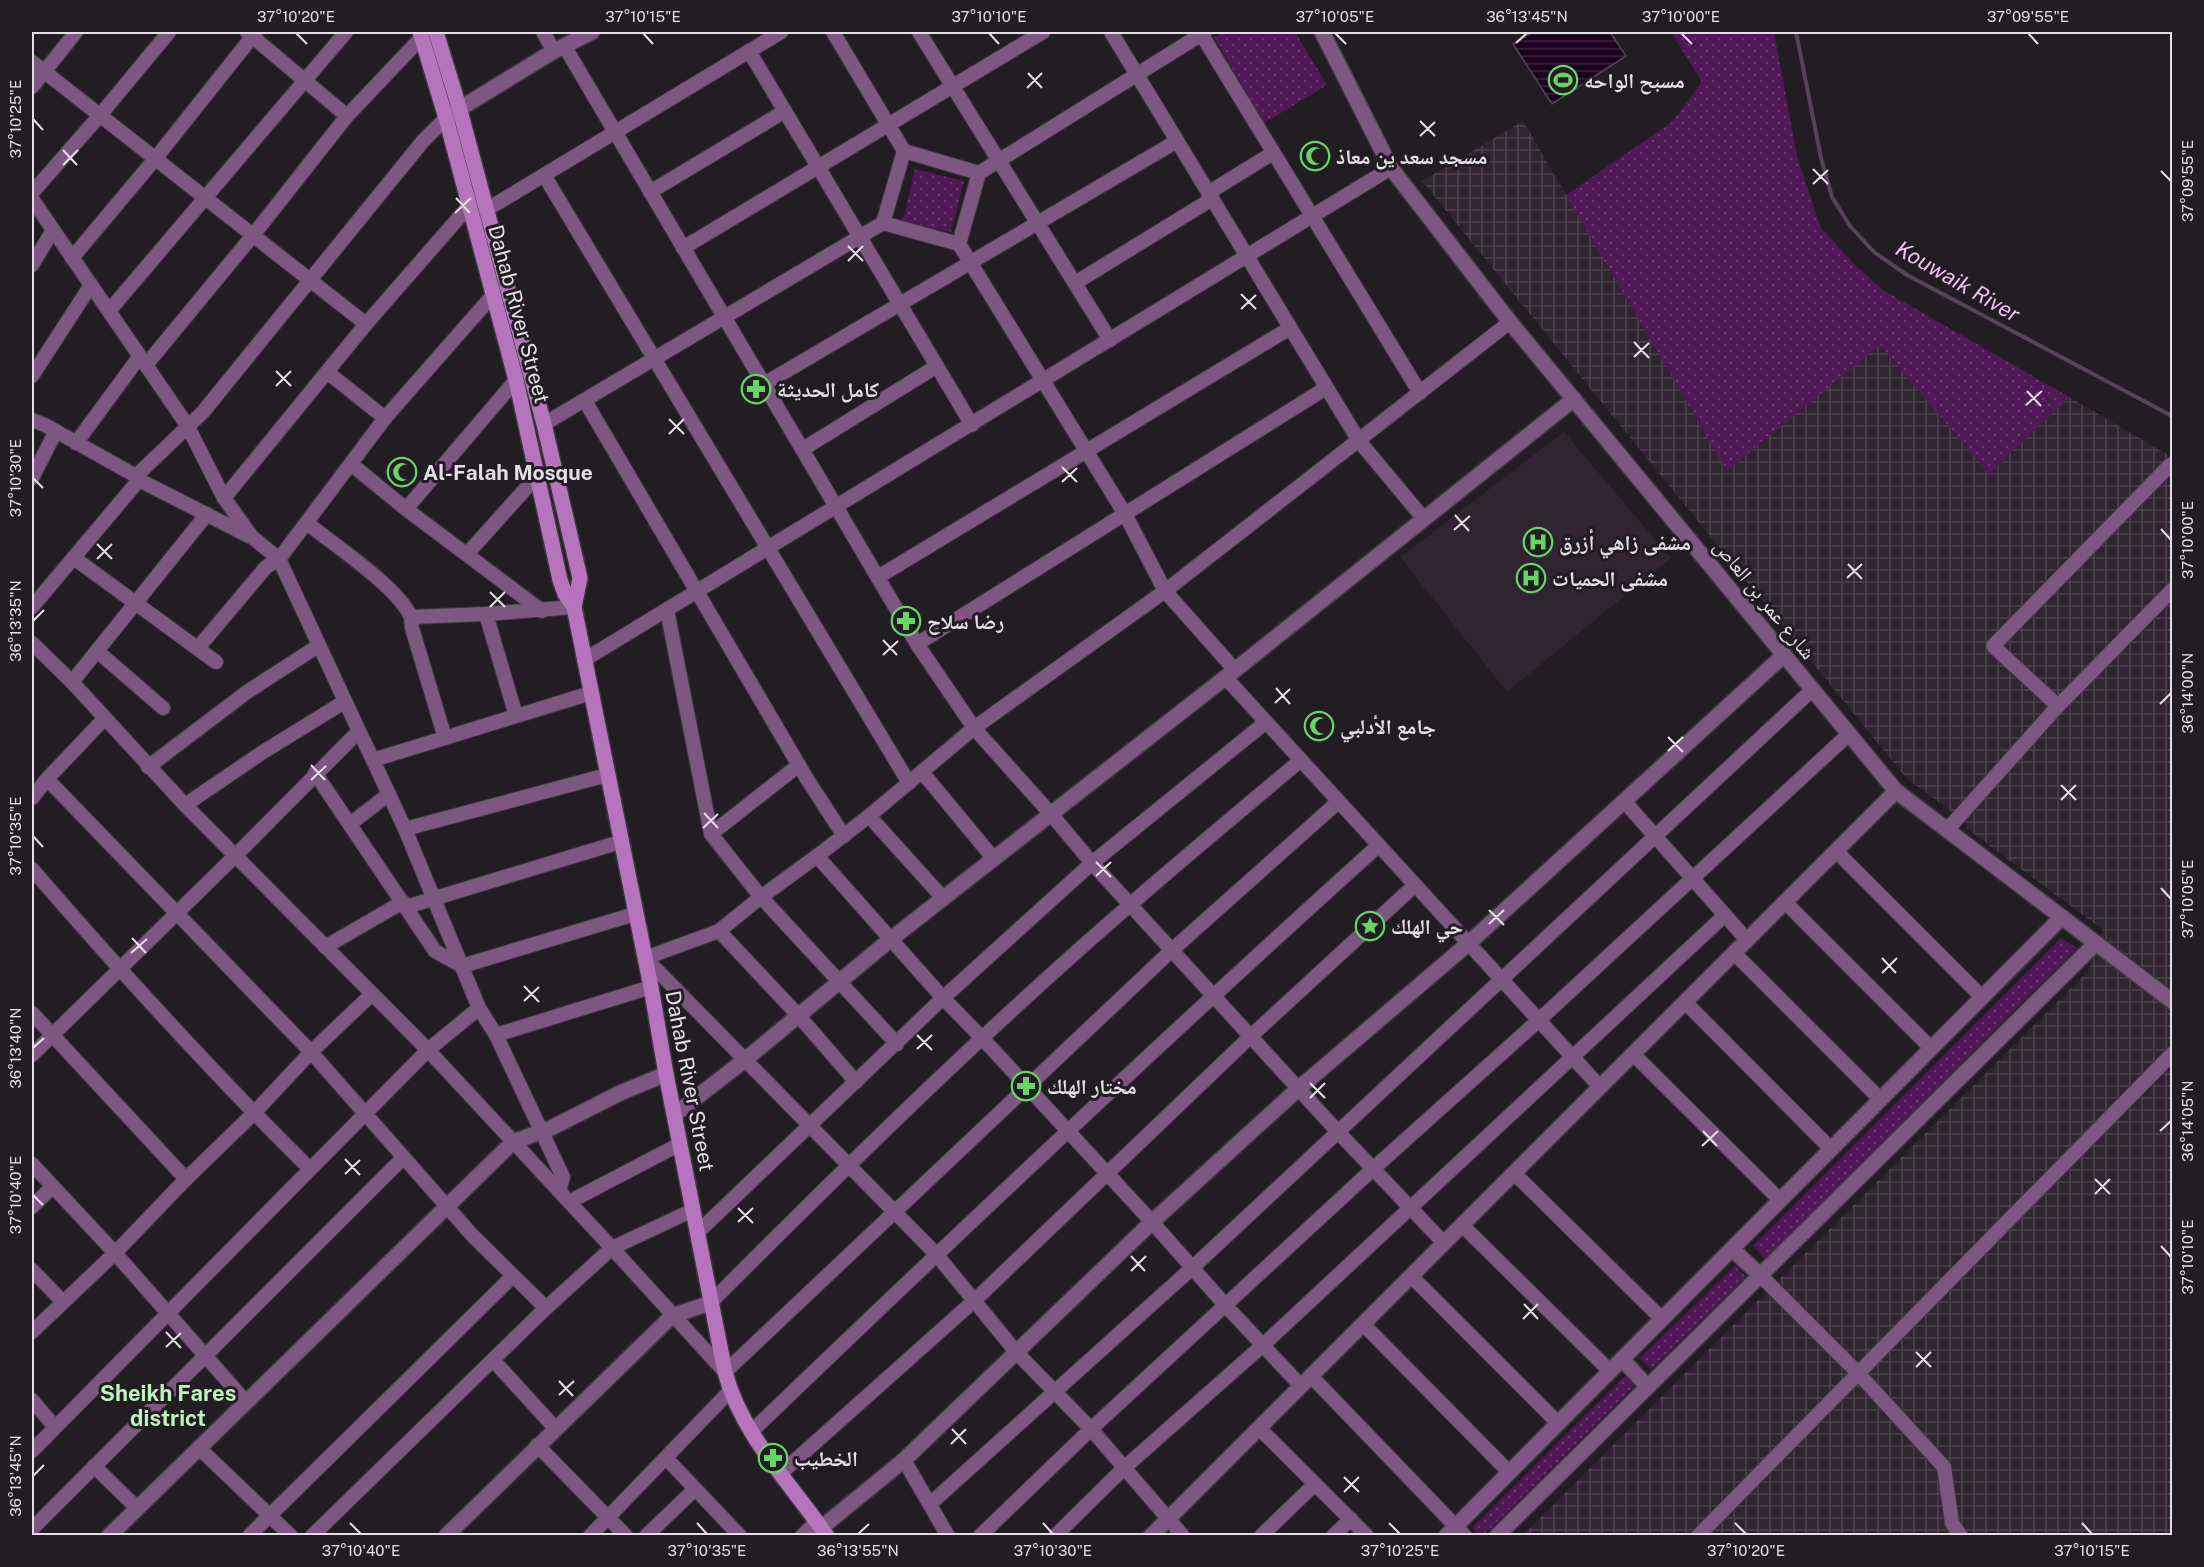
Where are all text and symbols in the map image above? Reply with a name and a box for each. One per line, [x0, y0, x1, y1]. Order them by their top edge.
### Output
text: 37°10'20"E [257, 8, 335, 25]
text: 37°10'15"E [605, 8, 681, 25]
text: 37°10'10"E [951, 8, 1027, 25]
text: 37°10'05"E [1296, 8, 1374, 25]
text: 36°13'45"N [1486, 8, 1568, 25]
text: 37°10'00"E [1642, 8, 1720, 25]
text: 37°09'55"E [1987, 8, 2069, 25]
sports icon: مسبح الواحه [1547, 64, 1579, 96]
place label: مسبح الواحه [1584, 68, 1685, 95]
text: 37°10'25"E [7, 80, 24, 158]
mosque icon: مسجد سعد ين معاذ [1299, 140, 1331, 172]
text: 37°09'55"E [2179, 140, 2196, 222]
place label: مسجد سعد ين معاذ [1336, 144, 1487, 170]
street label: Dahab River Street [483, 222, 555, 406]
water label: Kouwaik River [1891, 235, 2025, 327]
pharmacy icon: كامل الحديثة [740, 373, 772, 405]
place label: كامل الحديثة [777, 377, 879, 403]
text: 37°10'30"E [7, 439, 24, 517]
mosque icon: Al-Falah Mosque [386, 456, 418, 488]
place label: Al-Falah Mosque [423, 460, 593, 485]
text: 37°10'00"E [2179, 501, 2196, 579]
hospital icon: مشفى زاهي أزرق [1522, 526, 1554, 558]
place label: مشفى زاهي أزرق [1559, 528, 1691, 559]
street label: شارع عمر بن العاص [1708, 534, 1821, 665]
hospital icon: مشفى الحميات [1515, 562, 1547, 594]
place label: مشفى الحميات [1552, 566, 1668, 592]
text: 36°13'35"N [7, 580, 24, 662]
pharmacy icon: رضا سلاح [890, 605, 922, 637]
place label: رضا سلاح [927, 609, 1004, 635]
text: 36°14'00"N [2179, 653, 2196, 733]
mosque icon: جامع الأدلبي [1303, 710, 1335, 742]
place label: جامع الأدلبي [1340, 714, 1436, 743]
text: 37°10'35"E [7, 797, 24, 875]
text: 37°10'05"E [2179, 860, 2196, 938]
place icon: حي الهلك [1354, 910, 1386, 942]
place label: حي الهلك [1391, 914, 1464, 943]
street label: Dahab River Street [660, 989, 720, 1173]
text: 36°13'40"N [7, 1007, 24, 1089]
pharmacy icon: مختار الهلك [1010, 1070, 1042, 1102]
place label: مختار الهلك [1047, 1074, 1137, 1099]
text: 36°14'05"N [2179, 1080, 2196, 1162]
text: 37°10'40"E [7, 1156, 24, 1234]
text: 37°10'10"E [2179, 1219, 2196, 1295]
district label: Sheikh Fares district [100, 1380, 236, 1431]
text: 36°13'45"N [7, 1435, 24, 1517]
pharmacy icon: الخطيب [757, 1442, 789, 1474]
place label: الخطيب [794, 1446, 858, 1471]
text: 37°10'40"E [322, 1542, 400, 1559]
text: 37°10'35"E [668, 1542, 746, 1559]
text: 36°13'55"N [817, 1542, 899, 1559]
text: 37°10'30"E [1014, 1542, 1092, 1559]
text: 37°10'25"E [1361, 1542, 1439, 1559]
text: 37°10'20"E [1707, 1542, 1785, 1559]
text: 37°10'15"E [2054, 1542, 2130, 1559]

